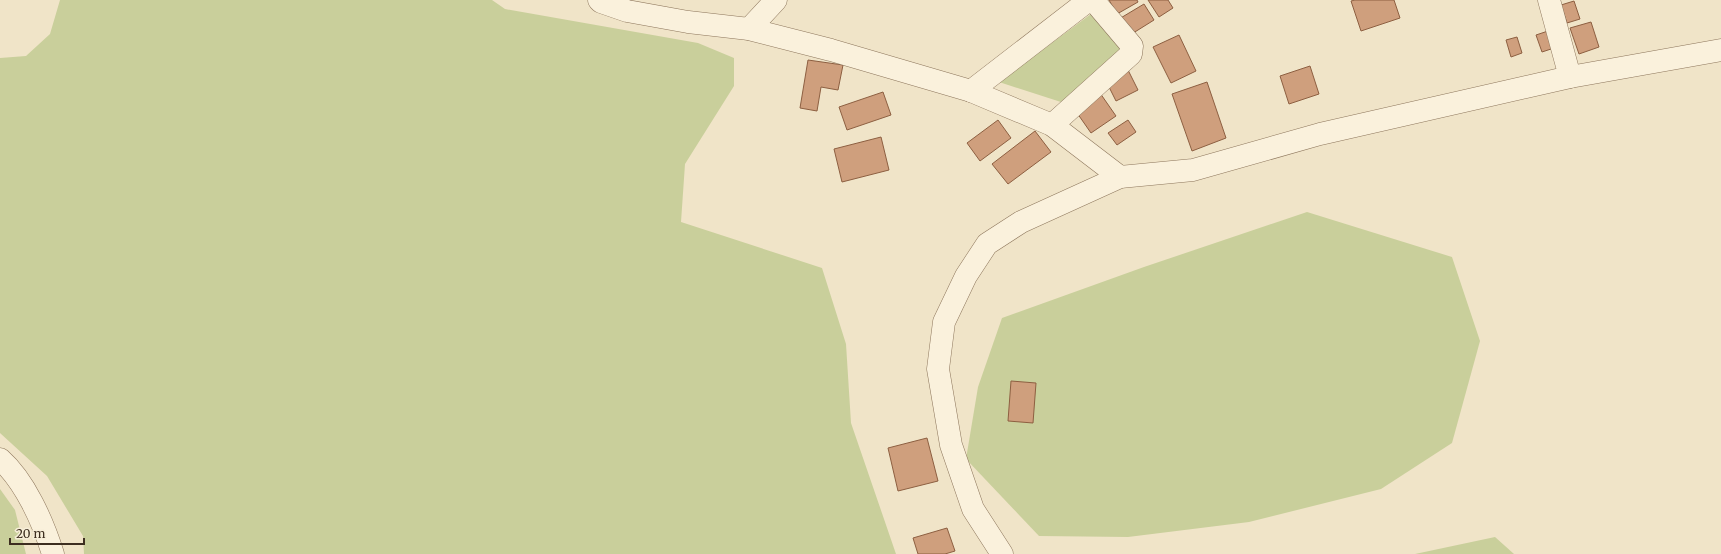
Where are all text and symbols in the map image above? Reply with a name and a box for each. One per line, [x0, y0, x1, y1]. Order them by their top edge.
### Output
scale bar [10, 520, 84, 546]
text: 20 m [16, 526, 45, 541]

